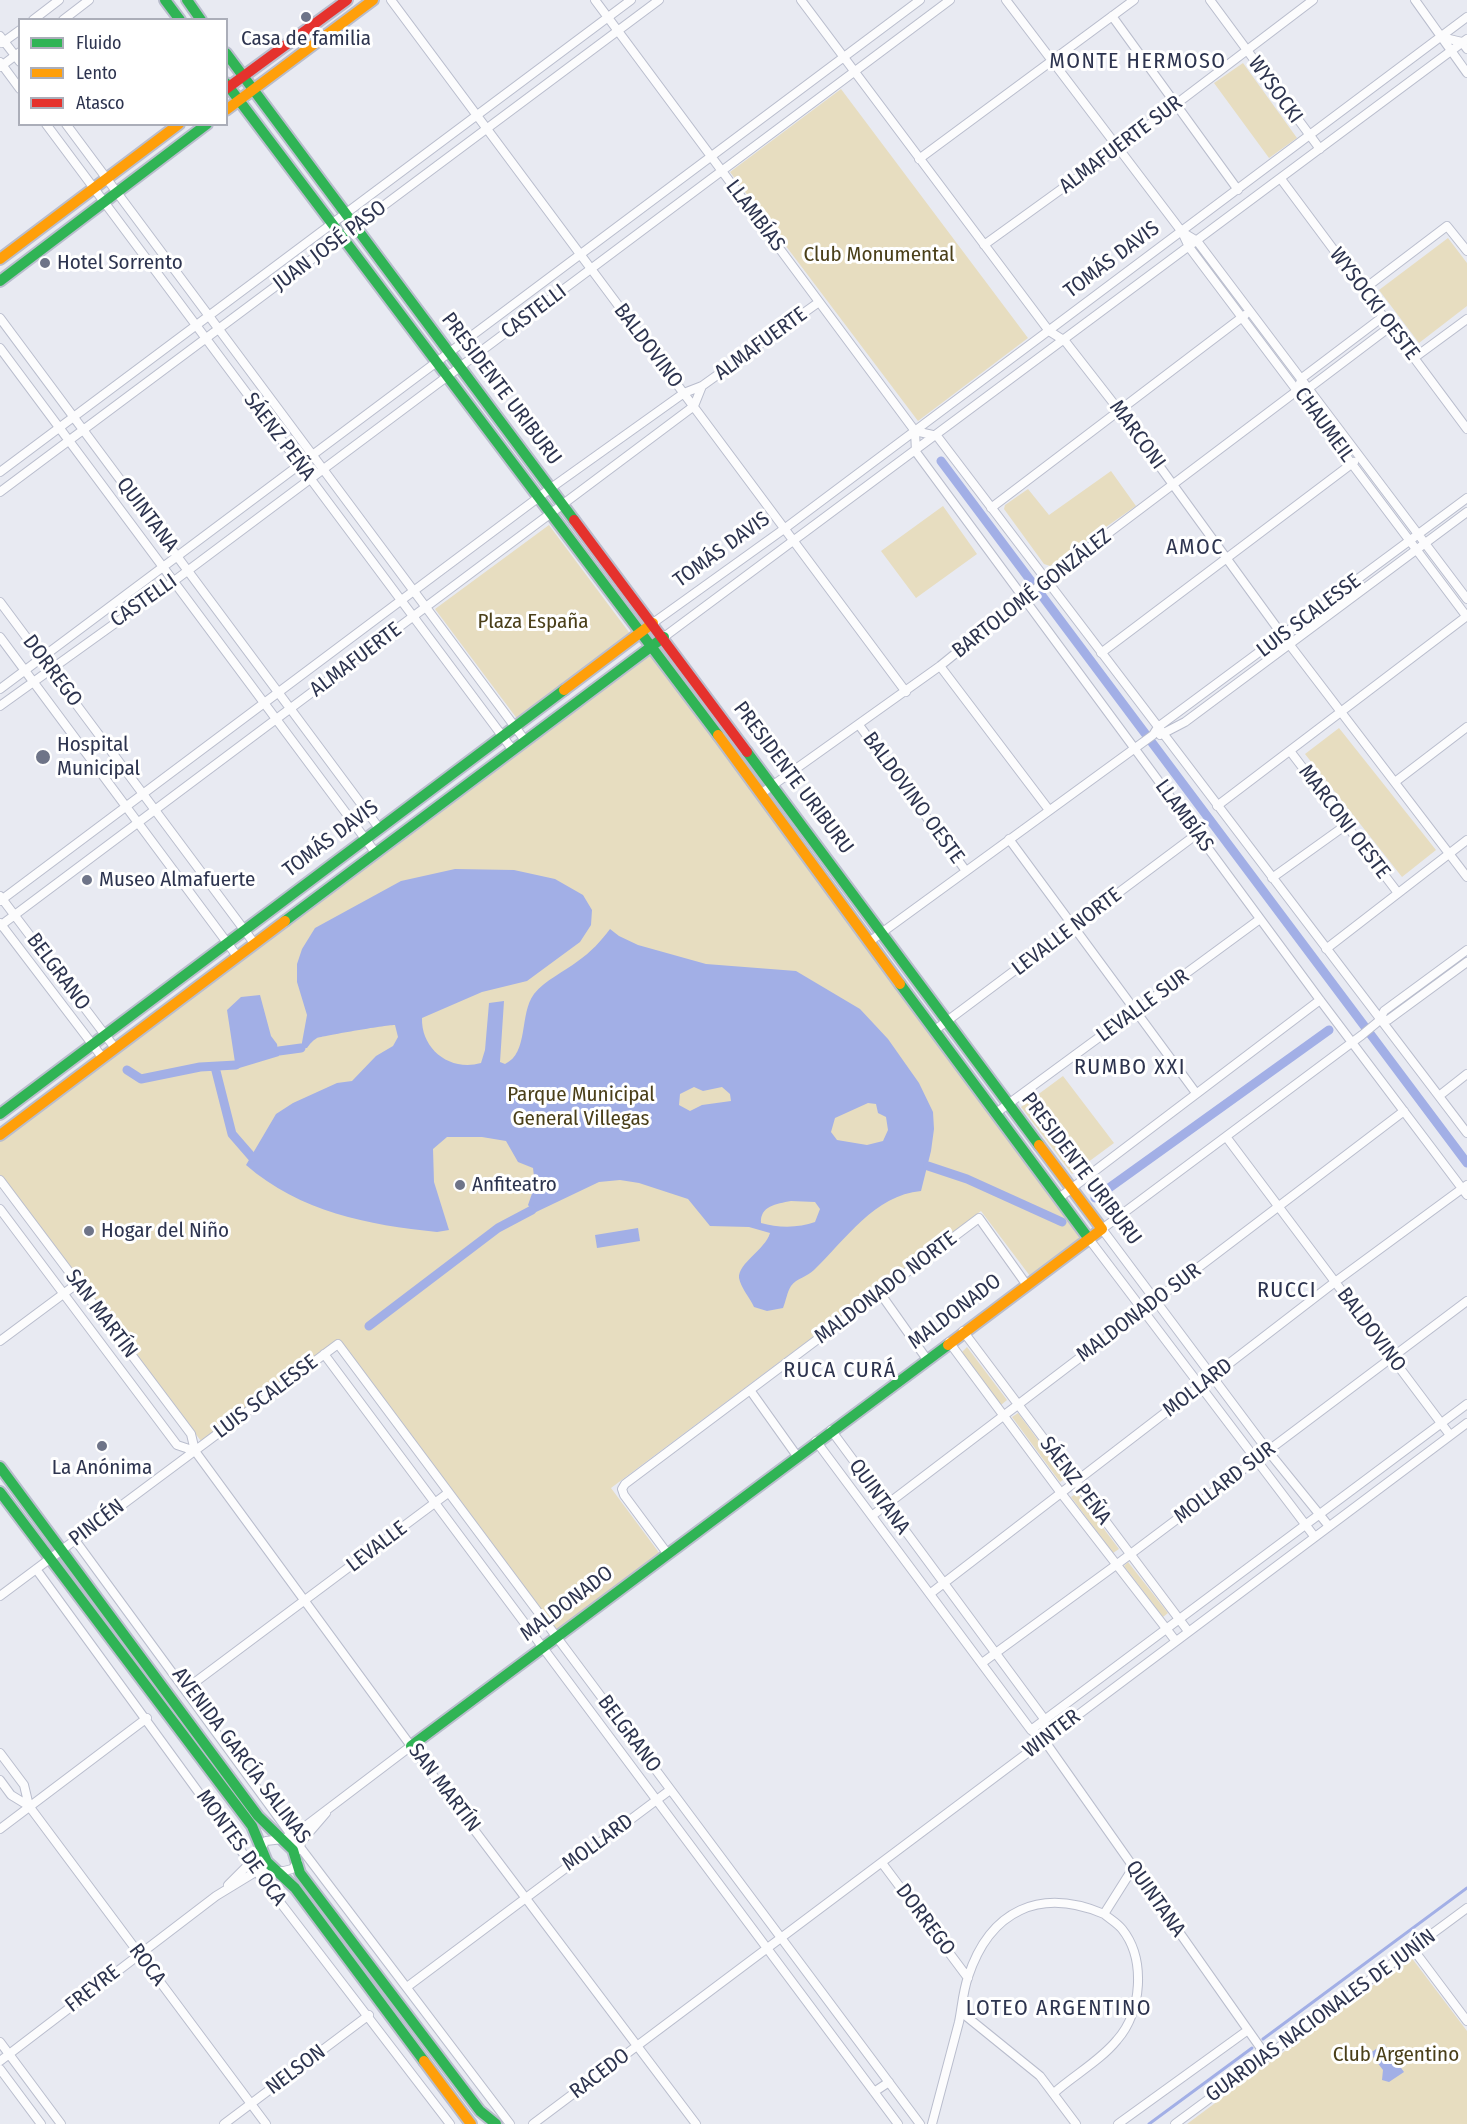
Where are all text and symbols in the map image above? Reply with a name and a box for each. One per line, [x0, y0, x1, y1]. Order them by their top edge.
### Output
marker: Casa de familia [299, 10, 313, 24]
legend [18, 18, 228, 126]
place label: Casa de familia [241, 26, 371, 52]
text: Fluido [76, 32, 122, 54]
district label: MONTE HERMOSO [1049, 49, 1227, 75]
street label: WYSOCKI [1242, 52, 1308, 128]
text: Lento [76, 62, 117, 84]
street label: ALMAFUERTE SUR [1055, 91, 1187, 199]
text: Atasco [76, 92, 124, 114]
street label: LLAMBÍAS [720, 175, 790, 257]
street label: JUAN JOSÉ PASO [268, 195, 392, 297]
street label: TOMÁS DAVIS [1059, 216, 1165, 304]
park label: Club Monumental [803, 242, 955, 268]
street label: WYSOCKI OESTE [1324, 243, 1424, 365]
place label: Hotel Sorrento [57, 250, 183, 276]
marker: Hotel Sorrento [38, 256, 52, 270]
street label: CASTELLI [496, 279, 572, 345]
street label: BALDOVINO [608, 299, 688, 393]
street label: ALMAFUERTE [710, 302, 812, 386]
street label: PRESIDENTE URIBURU [436, 308, 566, 470]
street label: CHAUMEIL [1288, 383, 1360, 467]
street label: SÁENZ PEÑA [238, 388, 320, 486]
street label: MARCONI [1104, 396, 1170, 474]
street label: QUINTANA [111, 473, 183, 557]
street label: TOMÁS DAVIS [669, 507, 775, 593]
street label: BARTOLOMÉ GONZÁLEZ [948, 524, 1116, 664]
district label: AMOC [1166, 535, 1224, 561]
street label: CASTELLI [106, 569, 182, 633]
street label: LUIS SCALESSE [1252, 569, 1366, 663]
park label: Plaza España [477, 609, 589, 635]
street label: ALMAFUERTE [305, 617, 407, 703]
street label: DORREGO [17, 630, 87, 712]
street label: PRESIDENTE URIBURU [728, 697, 858, 859]
street label: BALDOVINO OESTE [857, 727, 969, 869]
place label: Hospital Municipal [57, 732, 140, 782]
marker: Hospital Municipal [34, 748, 52, 766]
street label: MARCONI OESTE [1293, 760, 1395, 884]
street label: LLAMBÍAS [1149, 775, 1219, 857]
street label: TOMÁS DAVIS [278, 795, 384, 883]
place label: Museo Almafuerte [99, 867, 255, 893]
marker: Museo Almafuerte [80, 873, 94, 887]
street label: LEVALLE NORTE [1007, 883, 1127, 981]
street label: BELGRANO [21, 928, 95, 1016]
street label: LEVALLE SUR [1092, 964, 1194, 1048]
district label: RUMBO XXI [1074, 1055, 1186, 1081]
park label: Parque Municipal General Villegas [507, 1082, 655, 1132]
street label: PRESIDENTE URIBURU [1016, 1088, 1146, 1250]
place label: Anfiteatro [472, 1172, 557, 1198]
marker: Anfiteatro [453, 1178, 467, 1192]
place label: Hogar del Niño [101, 1218, 229, 1244]
marker: Hogar del Niño [82, 1224, 96, 1238]
street label: MALDONADO NORTE [810, 1226, 962, 1350]
street label: MALDONADO SUR [1072, 1258, 1206, 1368]
street label: SAN MARTÍN [60, 1265, 142, 1363]
street label: MALDONADO [904, 1269, 1006, 1355]
district label: RUCCI [1257, 1278, 1317, 1304]
street label: BALDOVINO [1331, 1283, 1411, 1377]
street label: LUIS SCALESSE [209, 1350, 323, 1444]
street label: MOLLARD [1158, 1353, 1238, 1423]
district label: RUCA CURÁ [783, 1358, 897, 1384]
street label: SÁENZ PEÑA [1034, 1432, 1116, 1530]
street label: MOLLARD SUR [1169, 1437, 1281, 1529]
marker: La Anónima [95, 1439, 109, 1453]
street label: QUINTANA [843, 1454, 915, 1540]
place label: La Anónima [52, 1455, 152, 1481]
street label: PINCÉN [64, 1494, 130, 1552]
street label: LEVALLE [342, 1516, 412, 1578]
street label: MALDONADO [516, 1561, 618, 1647]
street label: AVENIDA GARCÍA SALINAS [166, 1663, 316, 1849]
street label: BELGRANO [592, 1690, 666, 1778]
street label: WINTER [1018, 1704, 1086, 1764]
street label: SAN MARTÍN [403, 1739, 485, 1837]
street label: MONTES DE OCA [190, 1785, 292, 1911]
street label: MOLLARD [558, 1809, 638, 1877]
street label: QUINTANA [1120, 1856, 1190, 1942]
street label: DORREGO [890, 1879, 960, 1961]
street label: GUARDIAS NACIONALES DE JUNÍN [1201, 1924, 1441, 2108]
street label: ROCA [123, 1939, 171, 1991]
street label: FREYRE [61, 1960, 125, 2018]
district label: LOTEO ARGENTINO [966, 1996, 1152, 2022]
street label: NELSON [261, 2039, 331, 2101]
park label: Club Argentino [1333, 2042, 1459, 2068]
street label: RACEDO [565, 2043, 635, 2105]

